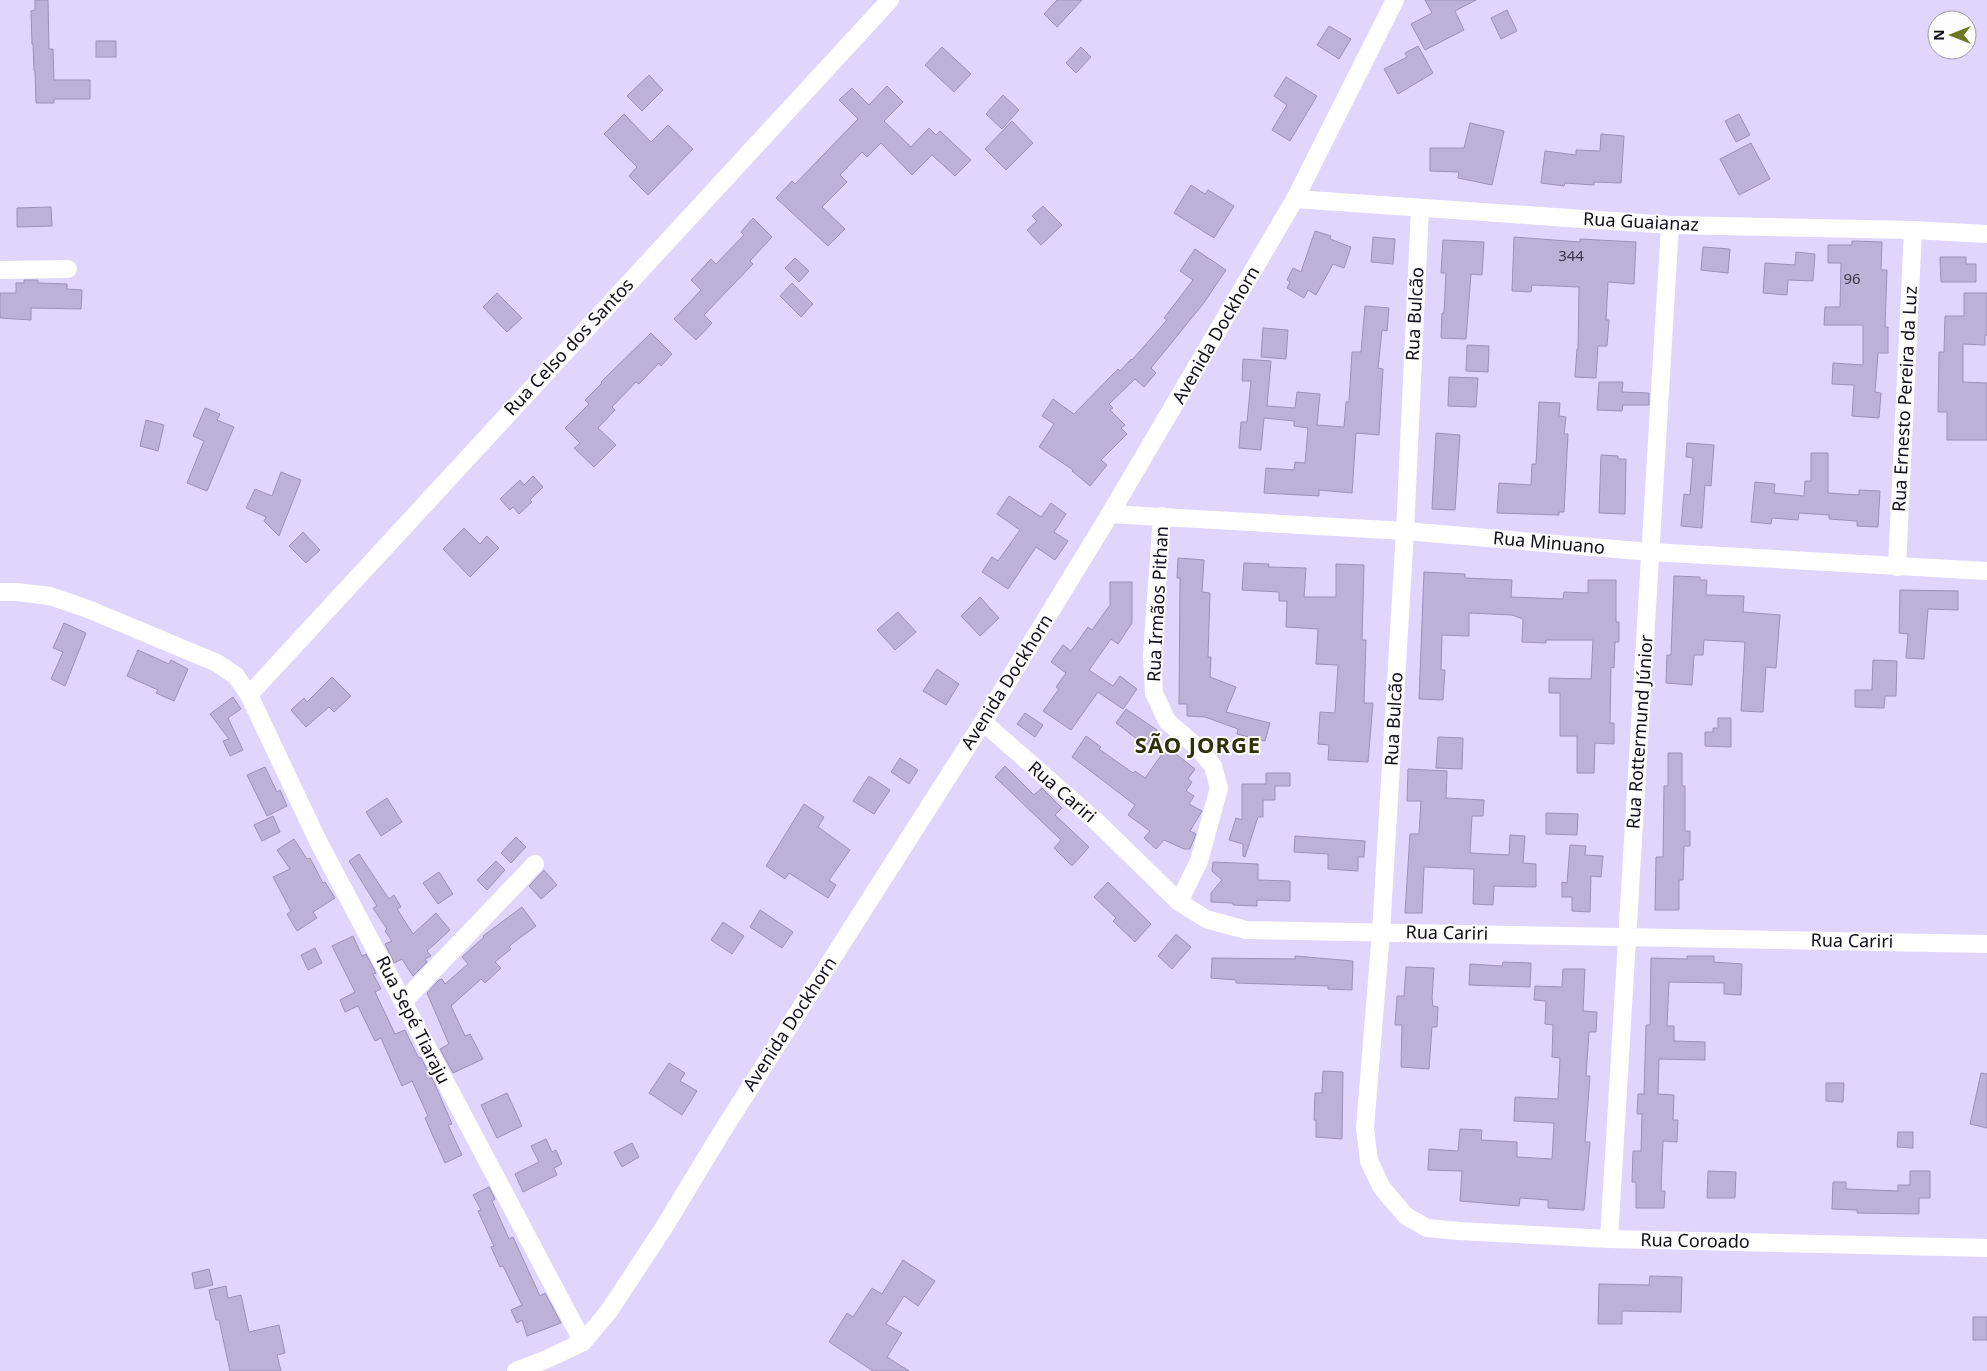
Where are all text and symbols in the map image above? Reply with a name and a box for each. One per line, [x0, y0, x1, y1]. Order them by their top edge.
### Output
north arrow [1927, 10, 1977, 60]
text: N [1929, 29, 1948, 41]
street label: Rua Guaianaz [1583, 206, 1700, 236]
house number: 344 [1558, 245, 1584, 265]
street label: Avenida Dockhorn [1166, 261, 1264, 408]
street label: Rua Bulcão [1400, 266, 1428, 362]
house number: 96 [1843, 268, 1861, 288]
street label: Rua Celso dos Santos [498, 272, 638, 420]
street label: Rua Ernesto Pereira da Luz [1886, 285, 1922, 512]
street label: Rua Irmãos Pithan [1141, 525, 1173, 683]
street label: Rua Minuano [1492, 525, 1606, 559]
street label: Avenida Dockhorn [955, 609, 1057, 754]
street label: Rua Rottermund Júnior [1620, 633, 1658, 830]
street label: Rua Bulcão [1379, 671, 1407, 767]
district label: SÃO JORGE [1135, 729, 1261, 759]
street label: Rua Cariri [1024, 755, 1102, 827]
street label: Rua Cariri [1405, 919, 1489, 945]
street label: Rua Cariri [1810, 927, 1894, 953]
street label: Rua Sepé Tiaraju [371, 951, 457, 1088]
street label: Avenida Dockhorn [737, 952, 842, 1095]
street label: Rua Coroado [1640, 1227, 1750, 1253]

